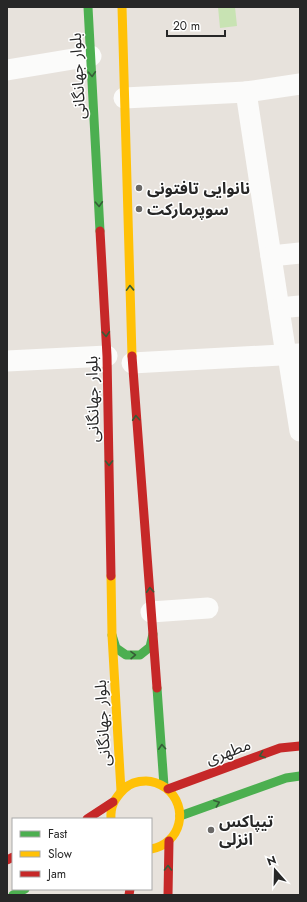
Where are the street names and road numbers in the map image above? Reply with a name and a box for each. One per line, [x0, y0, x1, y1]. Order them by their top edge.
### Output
street label: بلوار جهانگانی [64, 32, 91, 120]
street label: بلوار جهانگانی [80, 356, 105, 442]
street label: بلوار جهانگانی [89, 679, 116, 767]
street label: مطهری [202, 733, 254, 770]

